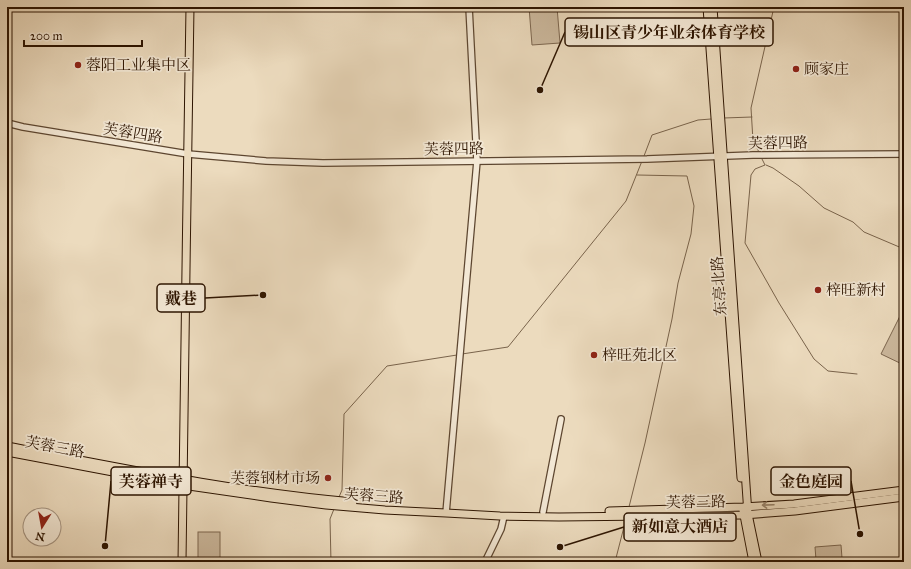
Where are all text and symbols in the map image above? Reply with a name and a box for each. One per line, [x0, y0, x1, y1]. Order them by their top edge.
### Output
callout: 锡山区青少年业余体育学校 [565, 18, 773, 46]
scale bar [24, 22, 142, 48]
text: 锡山区青少年业余体育学校 [573, 23, 765, 42]
text: 200 m [30, 29, 63, 43]
place label: 蓉阳工业集中区 [86, 56, 191, 74]
marker: 蓉阳工业集中区 [73, 60, 83, 70]
place label: 顾家庄 [804, 60, 849, 78]
marker: 顾家庄 [791, 64, 801, 74]
street label: 芙蓉四路 [102, 119, 164, 147]
street label: 芙蓉四路 [748, 133, 808, 153]
street label: 芙蓉四路 [424, 139, 484, 159]
street label: 东亭北路 [708, 255, 730, 317]
place label: 梓旺新村 [826, 281, 886, 299]
callout: 戴巷 [157, 284, 205, 312]
marker: 梓旺新村 [813, 285, 823, 295]
text: 戴巷 [165, 289, 197, 308]
place label: 梓旺苑北区 [602, 346, 677, 364]
marker: 梓旺苑北区 [589, 350, 599, 360]
street label: 芙蓉三路 [24, 432, 86, 462]
callout: 芙蓉禅寺 [111, 467, 191, 495]
callout: 金色庭园 [771, 467, 851, 495]
place label: 芙蓉钢材市场 [230, 469, 320, 487]
text: 芙蓉禅寺 [119, 472, 183, 491]
text: 金色庭园 [779, 472, 843, 491]
marker: 芙蓉钢材市场 [323, 473, 333, 483]
street label: 芙蓉三路 [343, 485, 405, 507]
street label: 芙蓉三路 [666, 492, 726, 512]
one-way arrow [762, 502, 775, 509]
north arrow [22, 507, 62, 547]
callout: 新如意大酒店 [624, 513, 736, 541]
text: 新如意大酒店 [632, 517, 728, 536]
text: N [34, 529, 46, 544]

